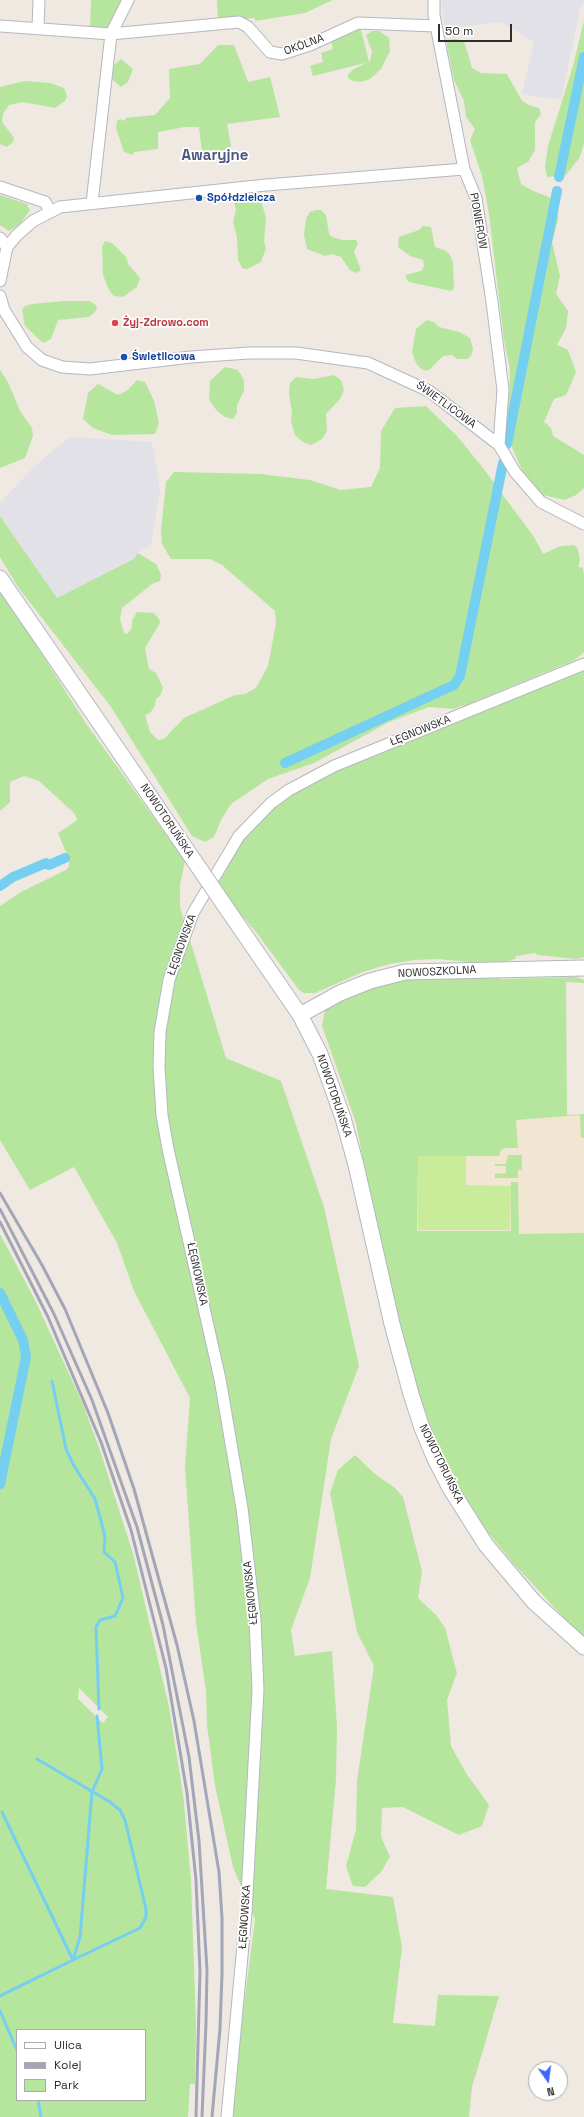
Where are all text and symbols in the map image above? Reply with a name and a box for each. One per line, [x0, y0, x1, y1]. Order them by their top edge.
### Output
scale bar [440, 16, 514, 42]
text: 50 m [445, 23, 473, 39]
street label: OKÓLNA [282, 32, 326, 58]
district label: Awaryjne [182, 147, 248, 165]
place label: Spółdzielcza [207, 191, 275, 205]
street label: PIONIERÓW [467, 192, 489, 250]
marker: Spółdzielcza [194, 193, 204, 203]
place label: Żyj-Zdrowo.com [123, 316, 209, 330]
marker: Żyj-Zdrowo.com [110, 318, 120, 328]
place label: Świetlicowa [132, 350, 195, 364]
marker: Świetlicowa [119, 352, 129, 362]
street label: ŚWIETLICOWA [413, 379, 479, 431]
street label: ŁĘGNOWSKA [388, 713, 452, 749]
street label: NOWOTORUŃSKA [137, 781, 197, 861]
street label: ŁĘGNOWSKA [165, 912, 199, 978]
street label: NOWOSZKOLNA [397, 963, 477, 981]
street label: NOWOTORUŃSKA [314, 1053, 354, 1139]
street label: ŁĘGNOWSKA [184, 1241, 210, 1307]
street label: NOWOTORUŃSKA [416, 1422, 466, 1506]
street label: ŁĘGNOWSKA [241, 1560, 261, 1626]
street label: ŁĘGNOWSKA [236, 1884, 254, 1950]
legend [16, 2029, 146, 2101]
text: Ulica [54, 2037, 82, 2053]
text: Kolej [54, 2057, 82, 2073]
north arrow [528, 2061, 568, 2101]
text: Park [54, 2077, 79, 2093]
text: N [545, 2084, 556, 2099]

